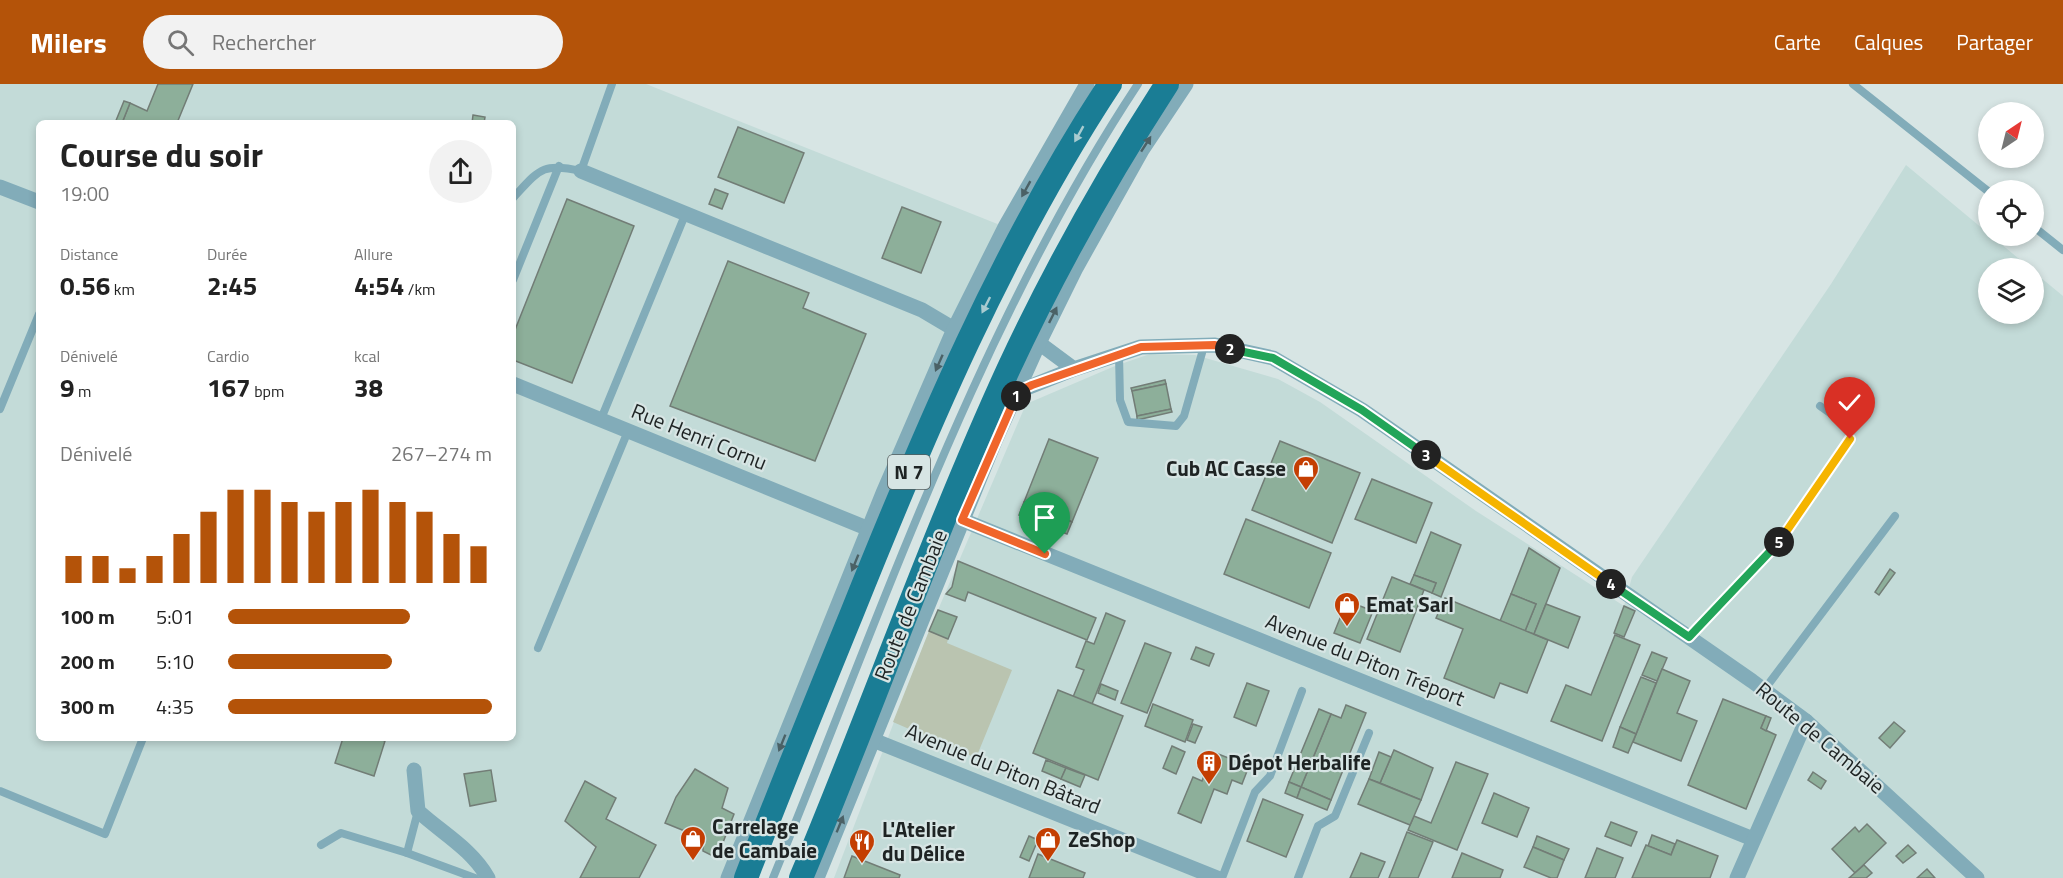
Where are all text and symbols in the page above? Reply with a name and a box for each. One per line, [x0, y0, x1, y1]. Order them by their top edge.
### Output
search box [143, 15, 563, 69]
text: Milers [30, 21, 107, 64]
text: Rechercher [212, 25, 316, 59]
icon: search [164, 26, 197, 59]
text: Carte [1774, 26, 1821, 58]
text: Calques [1854, 26, 1923, 58]
text: Partager [1956, 26, 2033, 58]
north arrow [1978, 102, 2044, 168]
map controls [1978, 102, 2044, 324]
one-way arrow [1074, 125, 1084, 142]
text: Course du soir [60, 130, 263, 180]
one-way arrow [1140, 136, 1152, 152]
button: share [429, 140, 492, 203]
text: 19:00 [60, 178, 109, 209]
button: locate [1978, 180, 2044, 246]
one-way arrow [1021, 181, 1031, 198]
text: Distance [60, 242, 118, 266]
text: Durée [207, 242, 247, 266]
text: Allure [354, 242, 393, 266]
button: layers [1978, 258, 2044, 324]
text: 0.56 [60, 266, 110, 305]
text: 2:45 [207, 266, 257, 305]
text: 4:54 [354, 266, 404, 305]
text: km [110, 277, 135, 301]
text: /km [404, 277, 436, 301]
one-way arrow [981, 297, 991, 314]
one-way arrow [1048, 306, 1057, 323]
pin: 2 [1215, 334, 1245, 364]
text: 2 [1226, 337, 1234, 361]
text: Dénivelé [60, 344, 118, 368]
text: Cardio [207, 344, 249, 368]
text: kcal [354, 344, 380, 368]
one-way arrow [934, 355, 944, 373]
text: 9 [60, 368, 75, 407]
text: 167 [207, 368, 251, 407]
text: 38 [354, 368, 383, 407]
pin [1824, 377, 1875, 439]
text: m [75, 379, 91, 403]
text: bpm [251, 379, 284, 403]
pin: 1 [1001, 381, 1031, 411]
text: 1 [1012, 384, 1020, 408]
icon: check [1833, 386, 1866, 419]
street label: Rue Henri Cornu [627, 394, 772, 478]
text: Dénivelé [60, 438, 132, 469]
text: 267–274 m [391, 438, 492, 469]
pin: 3 [1411, 440, 1441, 470]
text: 3 [1422, 443, 1430, 467]
place label: Cub AC Casse [1166, 452, 1286, 484]
shop icon: Cub AC Casse [1291, 454, 1321, 492]
road number: N 7 [888, 455, 930, 489]
pin [1019, 492, 1070, 554]
icon: arrive [1028, 501, 1061, 534]
street label: Route de Cambaie [865, 524, 955, 685]
pin: 5 [1764, 527, 1794, 557]
text: 5 [1775, 530, 1783, 554]
one-way arrow [850, 554, 860, 572]
pin: 4 [1596, 569, 1626, 599]
text: 4 [1607, 572, 1615, 596]
place label: Emat Sarl [1366, 588, 1454, 620]
shop icon: Emat Sarl [1332, 590, 1362, 628]
text: 100 m [60, 601, 115, 632]
text: 5:01 [156, 601, 194, 632]
street label: Avenue du Piton Tréport [1261, 604, 1470, 714]
text: 200 m [60, 646, 115, 677]
text: 5:10 [156, 646, 194, 677]
street label: Route de Cambaie [1749, 673, 1892, 801]
text: 300 m [60, 691, 115, 722]
text: 4:35 [156, 691, 194, 722]
street label: Avenue du Piton Bâtard [901, 714, 1106, 822]
one-way arrow [777, 735, 787, 753]
place label: Dépot Herbalife [1228, 746, 1371, 778]
building icon: Dépot Herbalife [1194, 748, 1224, 786]
place label: Carrelage de Cambaie [712, 810, 817, 866]
place label: L'Atelier du Délice [882, 813, 965, 869]
one-way arrow [835, 815, 845, 833]
place label: ZeShop [1068, 823, 1135, 855]
shop icon: Carrelage de Cambaie [678, 824, 708, 862]
shop icon: ZeShop [1033, 825, 1063, 863]
restaurant icon: L'Atelier du Délice [847, 827, 877, 865]

